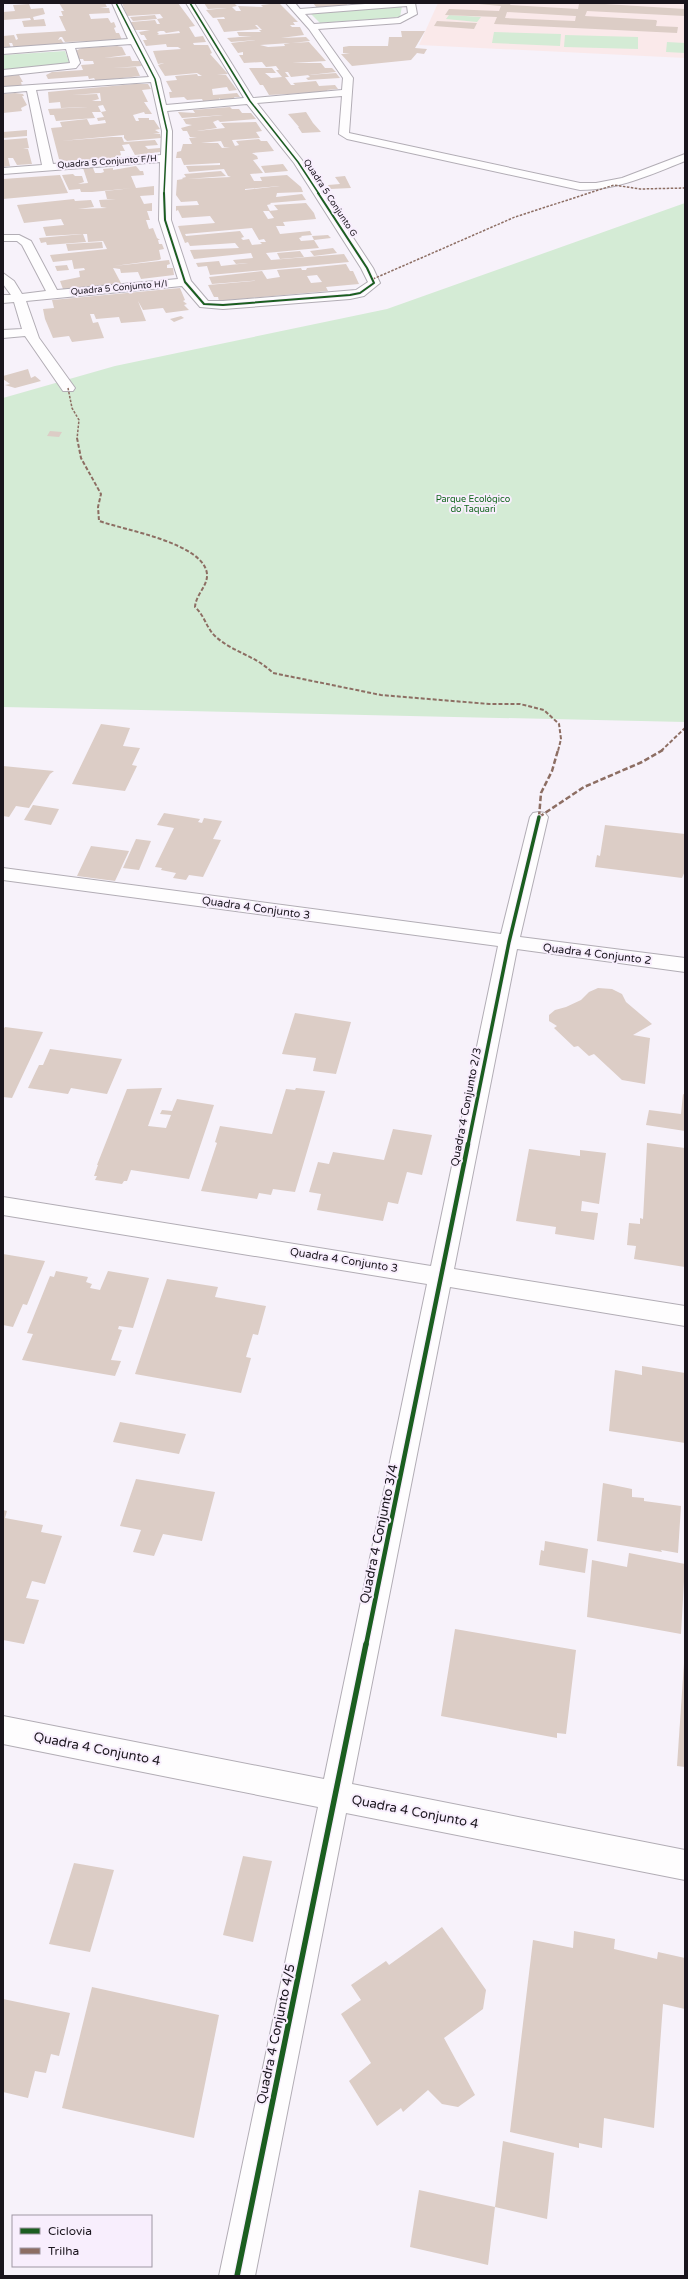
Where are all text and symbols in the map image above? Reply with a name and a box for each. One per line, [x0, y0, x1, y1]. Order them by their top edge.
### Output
street label: Quadra 5 Conjunto F/H [57, 153, 157, 171]
street label: Quadra 5 Conjunto G [301, 157, 359, 239]
street label: Quadra 5 Conjunto H/I [70, 278, 168, 298]
park label: Parque Ecológico do Taquari [436, 494, 511, 515]
street label: Quadra 4 Conjunto 3 [201, 894, 311, 922]
street label: Quadra 4 Conjunto 2 [542, 941, 652, 967]
street label: Quadra 4 Conjunto 2/3 [448, 1046, 484, 1168]
street label: Quadra 4 Conjunto 3 [289, 1245, 399, 1275]
street label: Quadra 4 Conjunto 3/4 [356, 1463, 402, 1605]
street label: Quadra 4 Conjunto 4 [32, 1729, 162, 1769]
street label: Quadra 4 Conjunto 4 [350, 1792, 480, 1832]
street label: Quadra 4 Conjunto 4/5 [253, 1962, 299, 2106]
legend [12, 2215, 152, 2267]
text: Ciclovia [48, 2224, 92, 2238]
text: Trilha [48, 2244, 79, 2258]

